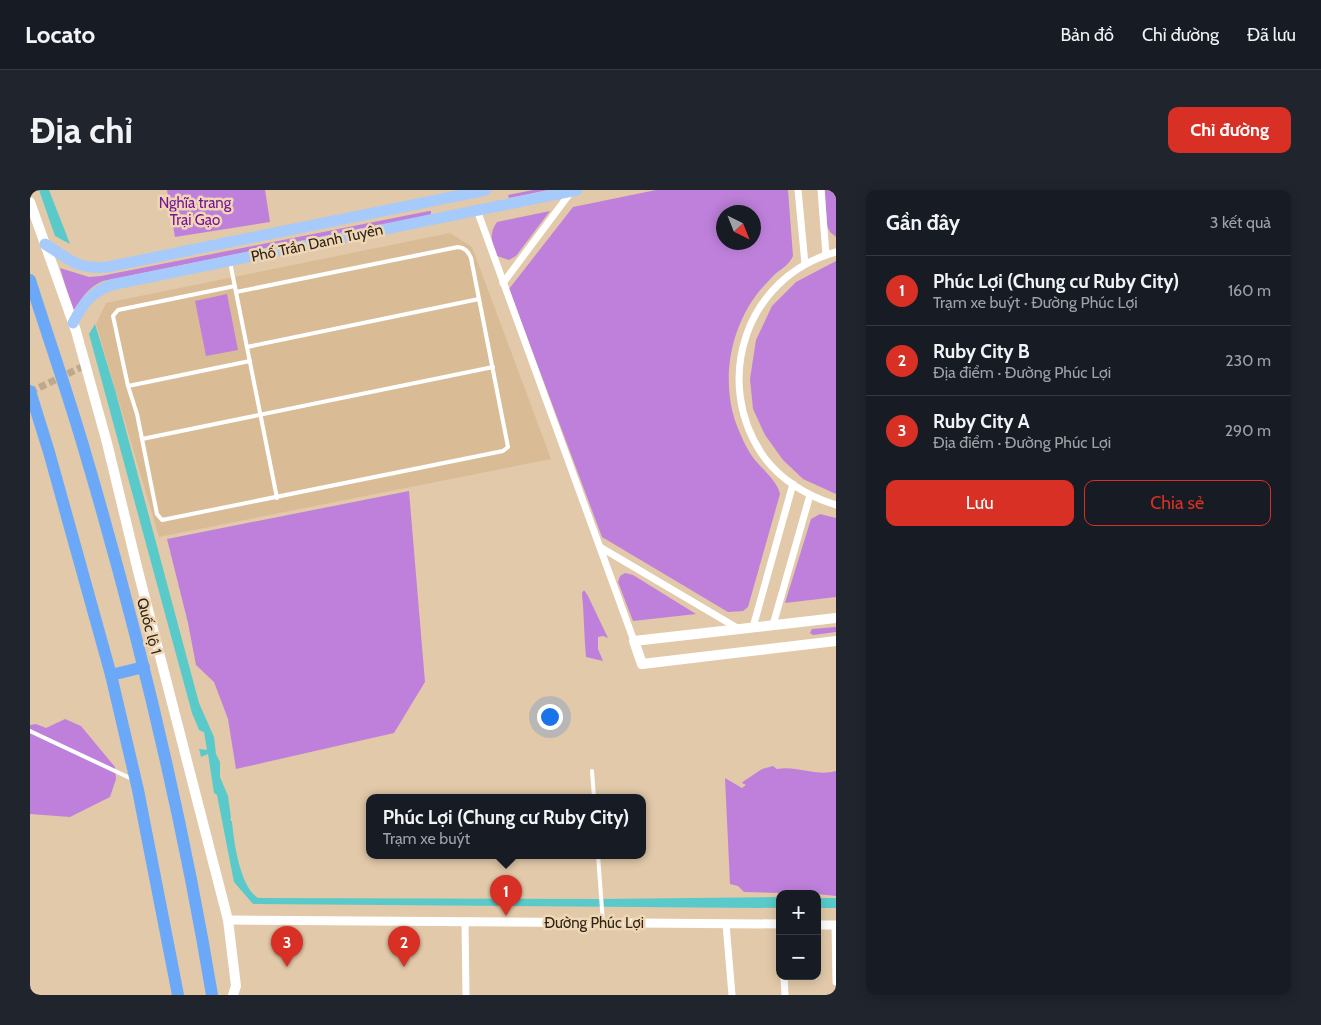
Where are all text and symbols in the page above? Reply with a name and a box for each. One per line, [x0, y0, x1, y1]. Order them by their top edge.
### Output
text: Locato [25, 20, 95, 49]
text: Bản đồ [1061, 24, 1114, 46]
text: Chỉ đường [1142, 24, 1219, 46]
text: Đã lưu [1247, 24, 1296, 46]
button: Chỉ đường [1168, 107, 1291, 153]
text: Địa chỉ [30, 109, 133, 152]
park label: Nghĩa trang Trại Gạo [159, 194, 232, 229]
north arrow [716, 205, 761, 250]
text: Gần đây [886, 210, 960, 235]
text: 3 kết quả [1210, 213, 1271, 232]
street label: Phố Trần Danh Tuyên [249, 220, 385, 266]
text: Phúc Lợi (Chung cư Ruby City) [933, 270, 1179, 293]
text: 1 [899, 281, 905, 300]
text: 160 m [1228, 281, 1271, 300]
text: Trạm xe buýt · Đường Phúc Lợi [933, 293, 1138, 312]
text: Ruby City B [933, 340, 1030, 363]
text: 2 [898, 351, 906, 370]
text: 230 m [1225, 351, 1271, 370]
text: Địa điểm · Đường Phúc Lợi [933, 363, 1111, 382]
text: Ruby City A [933, 410, 1030, 433]
text: 3 [898, 421, 906, 440]
text: 290 m [1225, 421, 1271, 440]
text: Địa điểm · Đường Phúc Lợi [933, 433, 1111, 452]
button: Lưu [886, 480, 1074, 526]
button: Chia sẻ [1084, 480, 1271, 526]
street label: Quốc lộ 1 [133, 596, 165, 656]
your location [537, 704, 563, 730]
popup [366, 794, 646, 859]
text: Phúc Lợi (Chung cư Ruby City) [383, 806, 629, 829]
text: Trạm xe buýt [383, 829, 470, 848]
pin: 1 [490, 875, 522, 916]
map controls [776, 890, 821, 980]
button: + [776, 890, 821, 935]
street label: Đường Phúc Lợi [544, 914, 644, 932]
pin: 3 [271, 926, 303, 967]
pin: 2 [388, 926, 420, 967]
button: − [776, 935, 821, 980]

